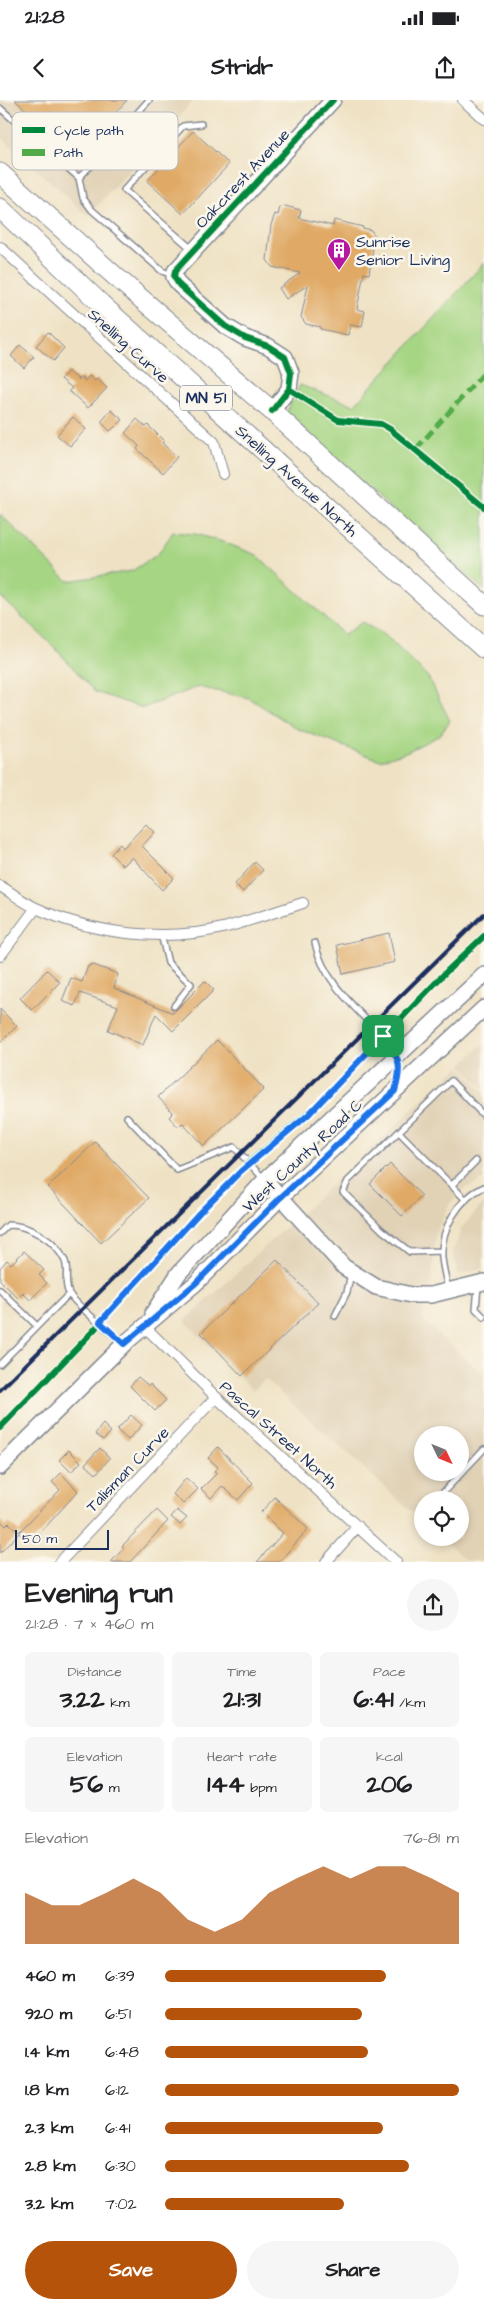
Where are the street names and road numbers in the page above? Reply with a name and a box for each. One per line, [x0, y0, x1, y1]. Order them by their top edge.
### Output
street label: Oakcrest Avenue [191, 124, 295, 233]
street label: Snelling Curve [82, 303, 174, 389]
road number: MN 51 [180, 386, 232, 410]
street label: Snelling Avenue North [230, 420, 362, 542]
street label: West County Road C [238, 1094, 368, 1218]
street label: Pascal Street North [215, 1376, 342, 1494]
street label: Talisman Curve [81, 1422, 175, 1517]

